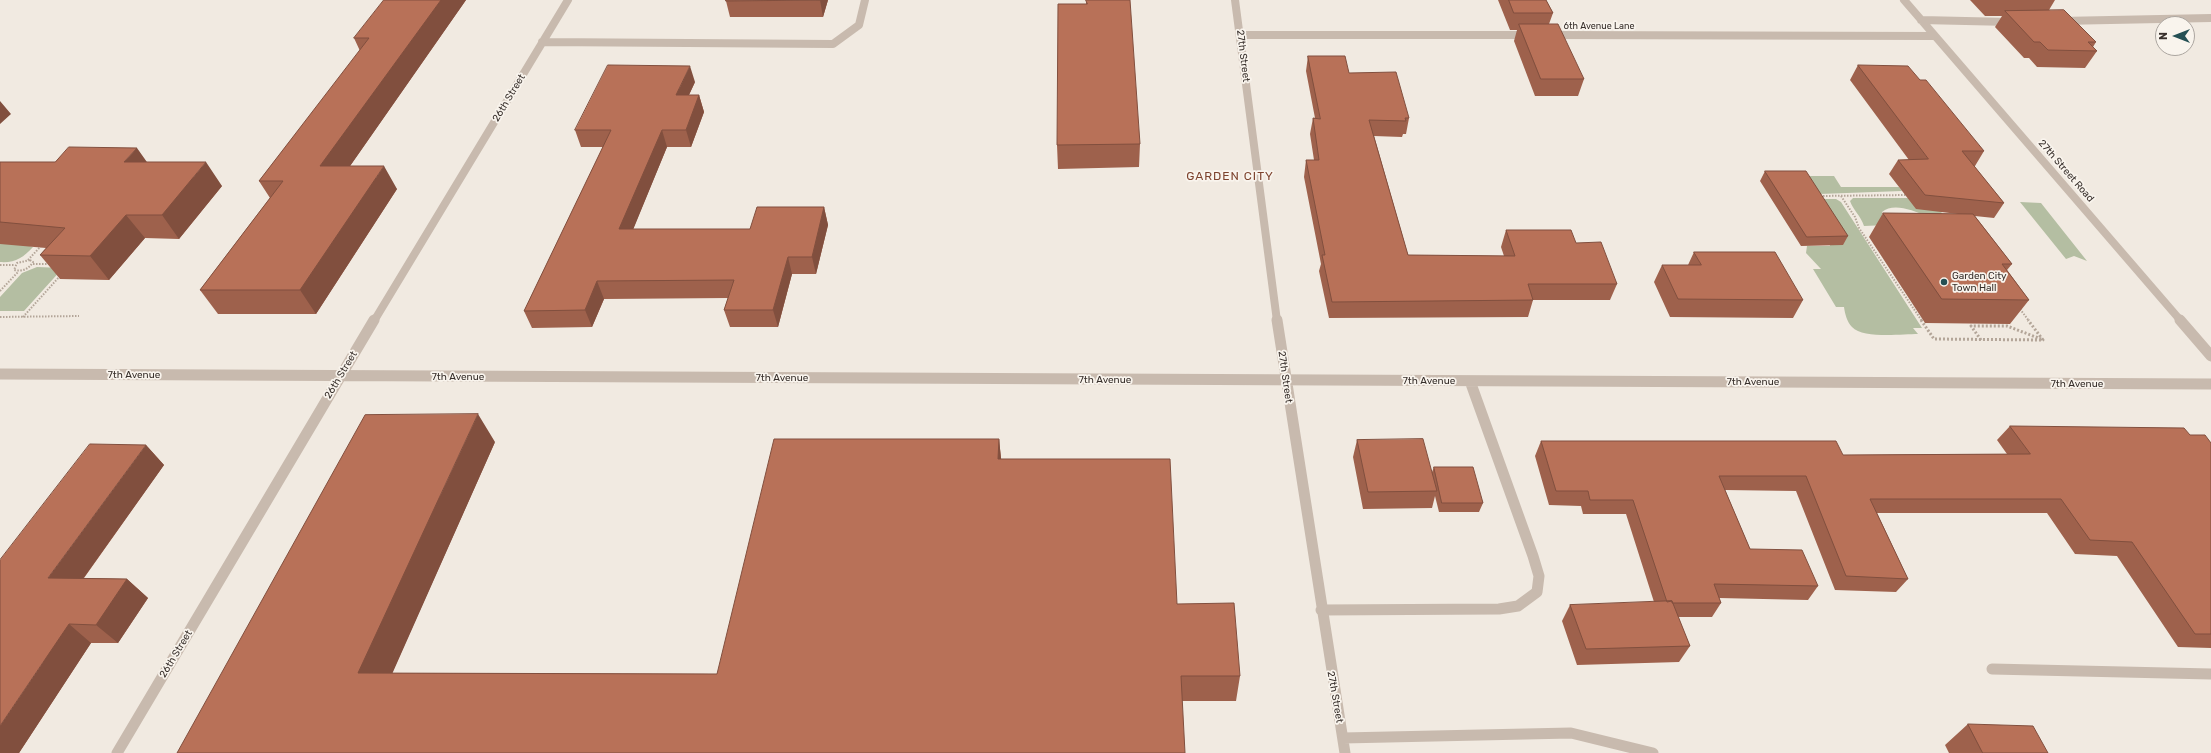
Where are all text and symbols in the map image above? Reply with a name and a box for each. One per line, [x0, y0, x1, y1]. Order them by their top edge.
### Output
north arrow [2155, 16, 2195, 56]
street label: 6th Avenue Lane [1564, 21, 1634, 31]
street label: 27th Street [1234, 29, 1252, 83]
text: N [2157, 32, 2170, 40]
street label: 26th Street [490, 72, 528, 124]
street label: 27th Street Road [2036, 137, 2096, 205]
district label: GARDEN CITY [1186, 170, 1274, 184]
place label: Garden City Town Hall [1952, 270, 2007, 294]
marker: Garden City Town Hall [1939, 277, 1949, 287]
street label: 26th Street [322, 349, 360, 401]
street label: 27th Street [1275, 350, 1295, 404]
street label: 7th Avenue [108, 369, 160, 381]
street label: 7th Avenue [432, 371, 484, 383]
street label: 7th Avenue [756, 372, 808, 384]
street label: 7th Avenue [1079, 374, 1131, 386]
street label: 7th Avenue [1403, 375, 1455, 387]
street label: 7th Avenue [1727, 376, 1779, 388]
street label: 7th Avenue [2051, 378, 2103, 390]
street label: 26th Street [157, 628, 195, 680]
street label: 27th Street [1325, 670, 1345, 724]

